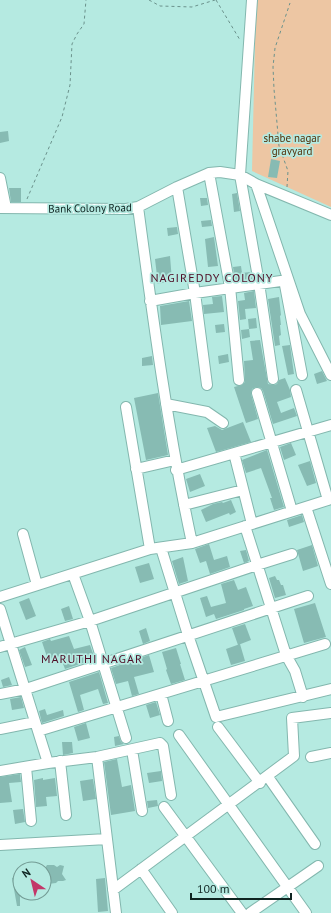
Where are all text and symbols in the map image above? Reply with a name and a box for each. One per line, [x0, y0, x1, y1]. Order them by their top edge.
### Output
park label: shabe nagar gravyard [263, 131, 321, 158]
street label: Bank Colony Road [48, 200, 132, 216]
district label: NAGIREDDY COLONY [150, 270, 274, 285]
district label: MARUTHI NAGAR [41, 651, 143, 666]
north arrow [12, 861, 52, 901]
text: N [19, 865, 33, 881]
scale bar [191, 875, 291, 901]
text: 100 m [197, 881, 230, 896]

